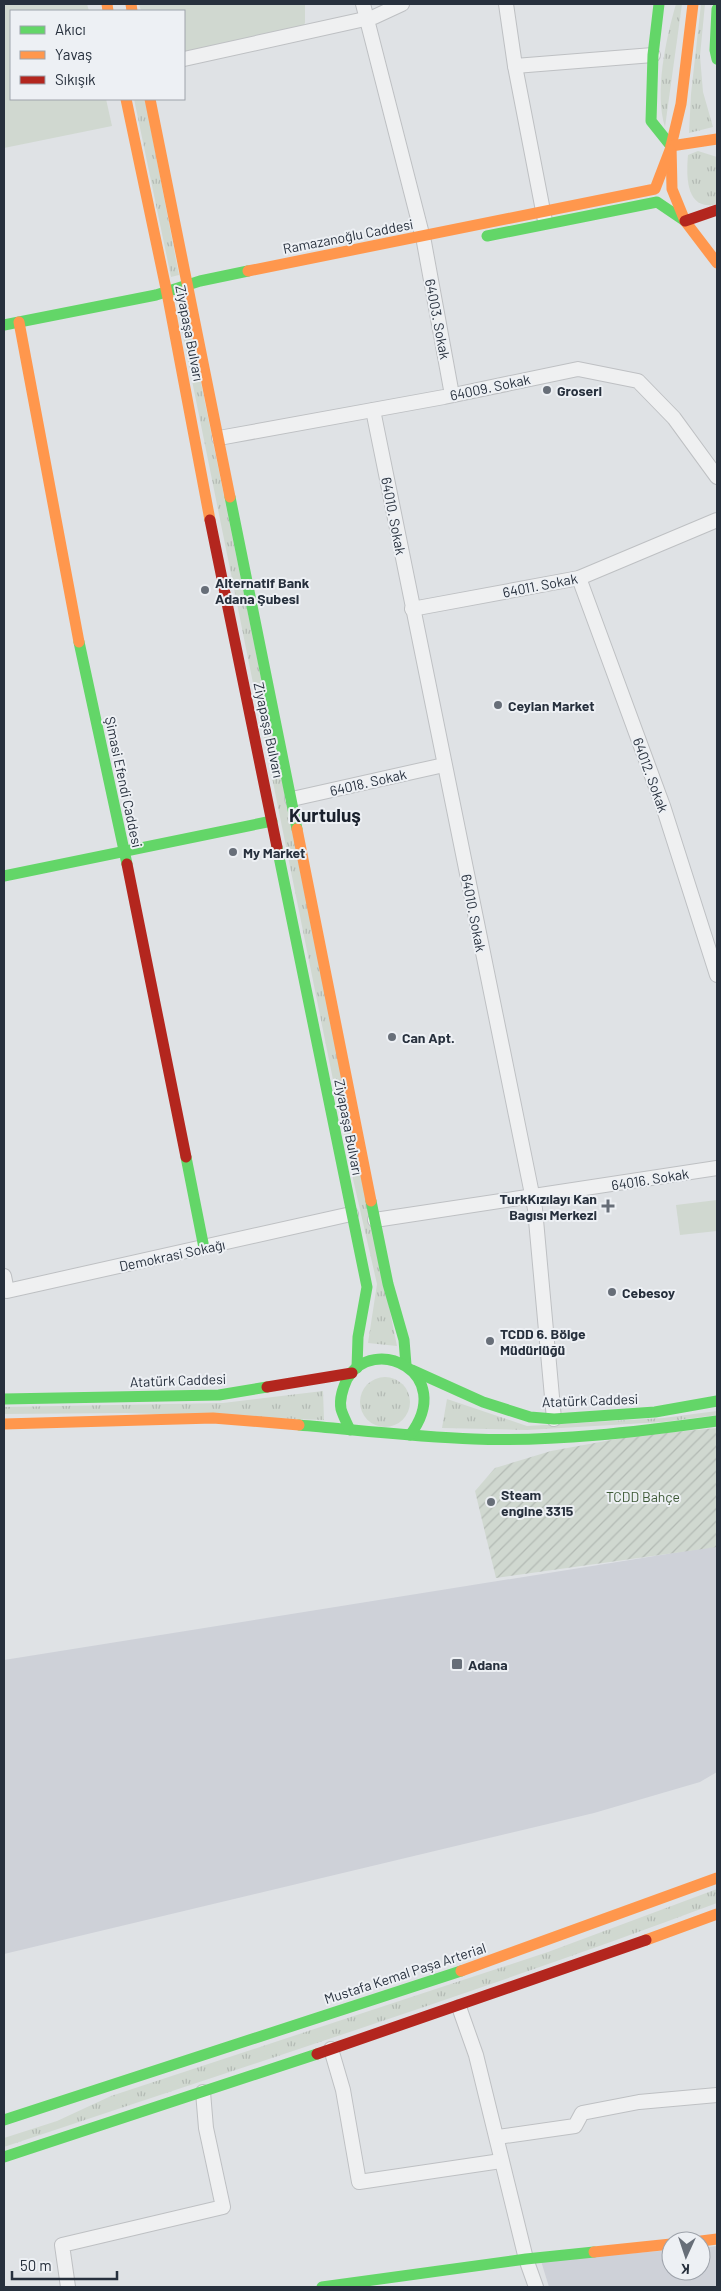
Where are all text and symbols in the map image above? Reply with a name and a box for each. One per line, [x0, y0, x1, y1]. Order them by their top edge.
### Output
legend [10, 10, 185, 100]
text: Akıcı [55, 20, 86, 38]
text: Yavaş [55, 45, 92, 63]
text: Sıkışık [55, 70, 96, 88]
street label: Ramazanoğlu Caddesi [281, 215, 415, 257]
street label: 64003. Sokak [422, 277, 454, 361]
street label: Ziyapaşa Bulvarı [172, 284, 208, 382]
street label: 64009. Sokak [448, 370, 532, 404]
place label: Groseri [557, 382, 602, 399]
marker: Groseri [541, 384, 553, 396]
street label: 64010. Sokak [378, 476, 410, 556]
street label: 64011. Sokak [501, 569, 579, 601]
place label: Alternatif Bank Adana Şubesi [215, 574, 310, 607]
marker: Alternatif Bank Adana Şubesi [199, 584, 211, 596]
street label: Ziyapaşa Bulvarı [251, 681, 287, 779]
place label: Ceylan Market [508, 697, 594, 714]
marker: Ceylan Market [492, 699, 504, 711]
street label: Şimasi Efendi Caddesi [102, 715, 146, 849]
street label: 64012. Sokak [630, 735, 672, 815]
street label: 64018. Sokak [328, 765, 408, 799]
district label: Kurtuluş [289, 803, 361, 826]
place label: My Market [243, 844, 305, 861]
marker: My Market [227, 846, 239, 858]
street label: 64010. Sokak [458, 873, 490, 953]
place label: Can Apt. [402, 1029, 455, 1046]
marker: Can Apt. [386, 1031, 398, 1043]
street label: Ziyapaşa Bulvarı [331, 1078, 367, 1176]
street label: 64016. Sokak [610, 1164, 690, 1194]
place label: TurkKızılayı Kan Bagısı Merkezi [500, 1190, 597, 1223]
marker: TurkKızılayı Kan Bagısı Merkezi [601, 1199, 615, 1213]
street label: Demokrasi Sokağı [117, 1235, 227, 1275]
place label: Cebesoy [622, 1284, 675, 1301]
marker: Cebesoy [606, 1286, 618, 1298]
place label: TCDD 6. Bölge Müdürlüğü [500, 1325, 586, 1358]
marker: TCDD 6. Bölge Müdürlüğü [484, 1335, 496, 1347]
street label: Atatürk Caddesi [129, 1370, 227, 1390]
street label: Atatürk Caddesi [541, 1390, 639, 1410]
place label: Steam engine 3315 [501, 1486, 574, 1519]
park label: TCDD Bahçe [606, 1488, 680, 1505]
marker: Steam engine 3315 [485, 1496, 497, 1508]
place label: Adana [468, 1656, 508, 1673]
marker: Adana [450, 1657, 464, 1671]
street label: Mustafa Kemal Paşa Arterial [322, 1939, 488, 2007]
north arrow [661, 2231, 711, 2281]
scale bar [12, 2248, 118, 2280]
text: 50 m [20, 2256, 52, 2274]
text: K [680, 2261, 690, 2278]

